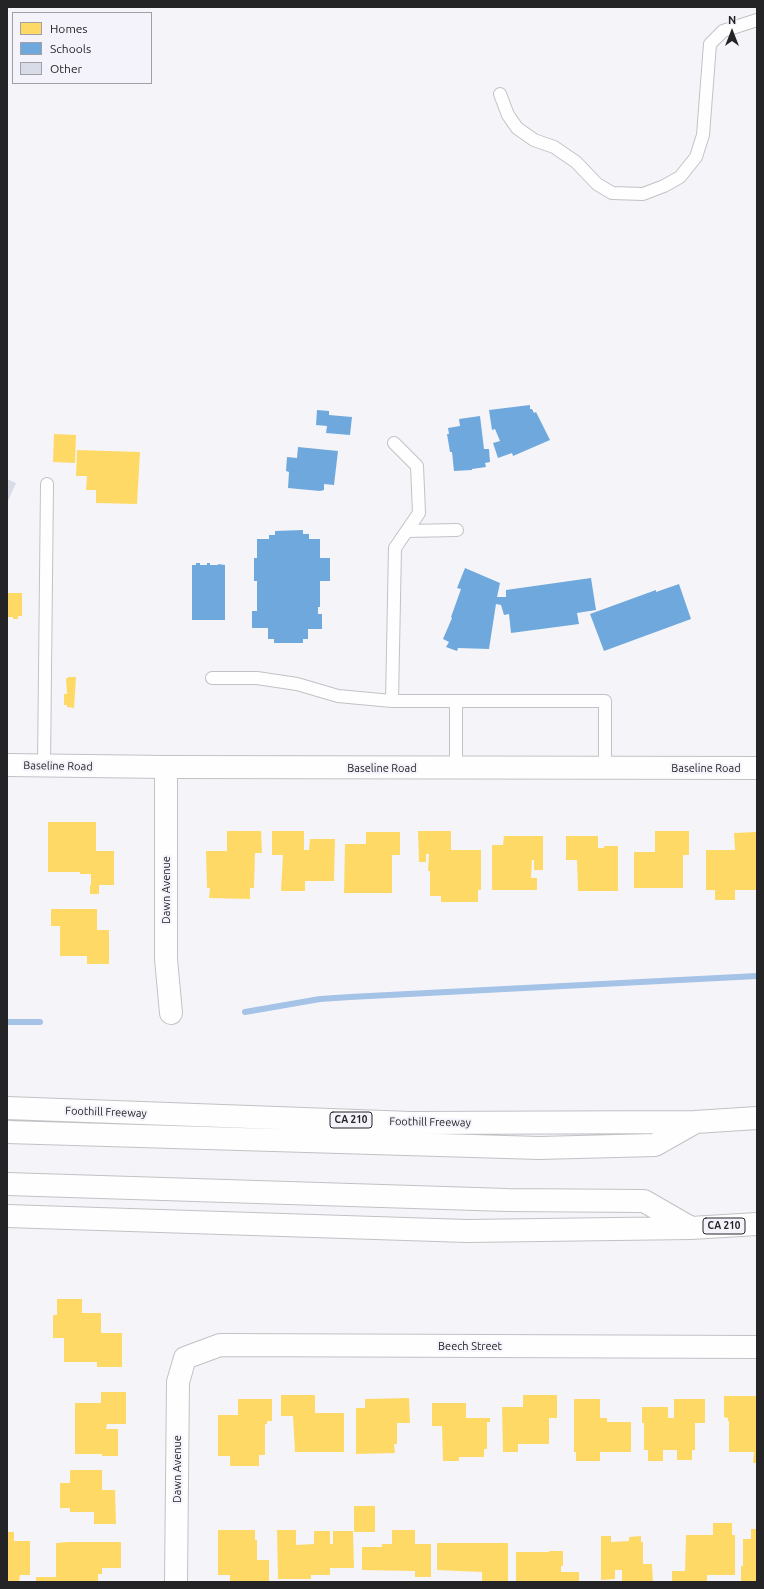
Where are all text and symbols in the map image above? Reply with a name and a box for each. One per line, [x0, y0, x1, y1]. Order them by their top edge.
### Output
legend [12, 12, 152, 84]
north arrow [712, 12, 752, 52]
text: N [728, 14, 736, 26]
text: Homes [50, 22, 88, 35]
text: Schools [50, 42, 91, 55]
text: Other [50, 62, 82, 75]
street label: Baseline Road [23, 759, 93, 773]
street label: Baseline Road [347, 761, 417, 775]
street label: Baseline Road [671, 761, 741, 775]
street label: Dawn Avenue [159, 856, 173, 924]
street label: Foothill Freeway [65, 1104, 147, 1120]
road number: CA 210 [330, 1112, 372, 1128]
street label: Foothill Freeway [389, 1115, 471, 1129]
road number: CA 210 [703, 1218, 745, 1234]
street label: Beech Street [438, 1339, 502, 1353]
street label: Dawn Avenue [170, 1435, 184, 1503]

